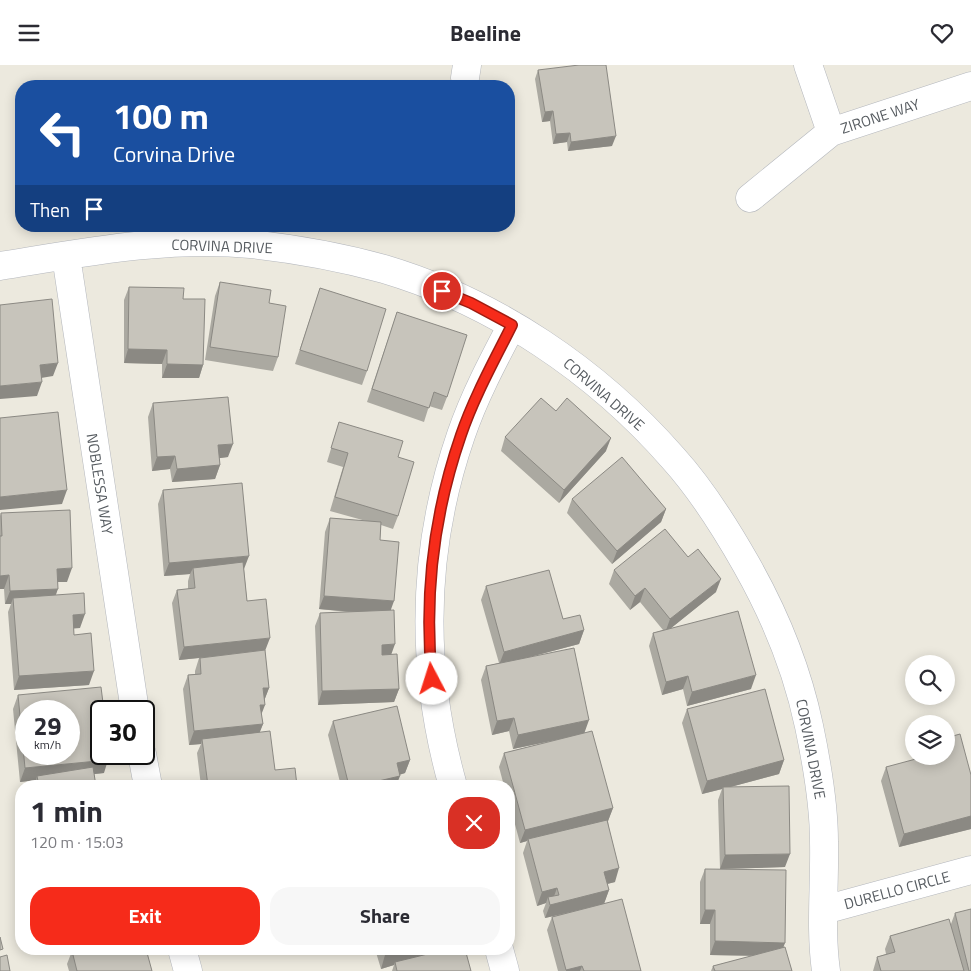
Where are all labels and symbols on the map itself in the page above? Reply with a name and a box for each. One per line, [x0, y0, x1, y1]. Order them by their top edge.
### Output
street label: ZIRONE WAY [838, 92, 922, 140]
street label: CORVINA DRIVE [171, 233, 273, 259]
pin [421, 270, 463, 312]
street label: CORVINA DRIVE [558, 352, 650, 436]
street label: NOBLESSA WAY [81, 432, 119, 536]
position arrow [405, 652, 457, 704]
street label: CORVINA DRIVE [790, 697, 832, 801]
speed limit sign: 30 [90, 700, 155, 765]
street label: DURELLO CIRCLE [841, 865, 953, 915]

